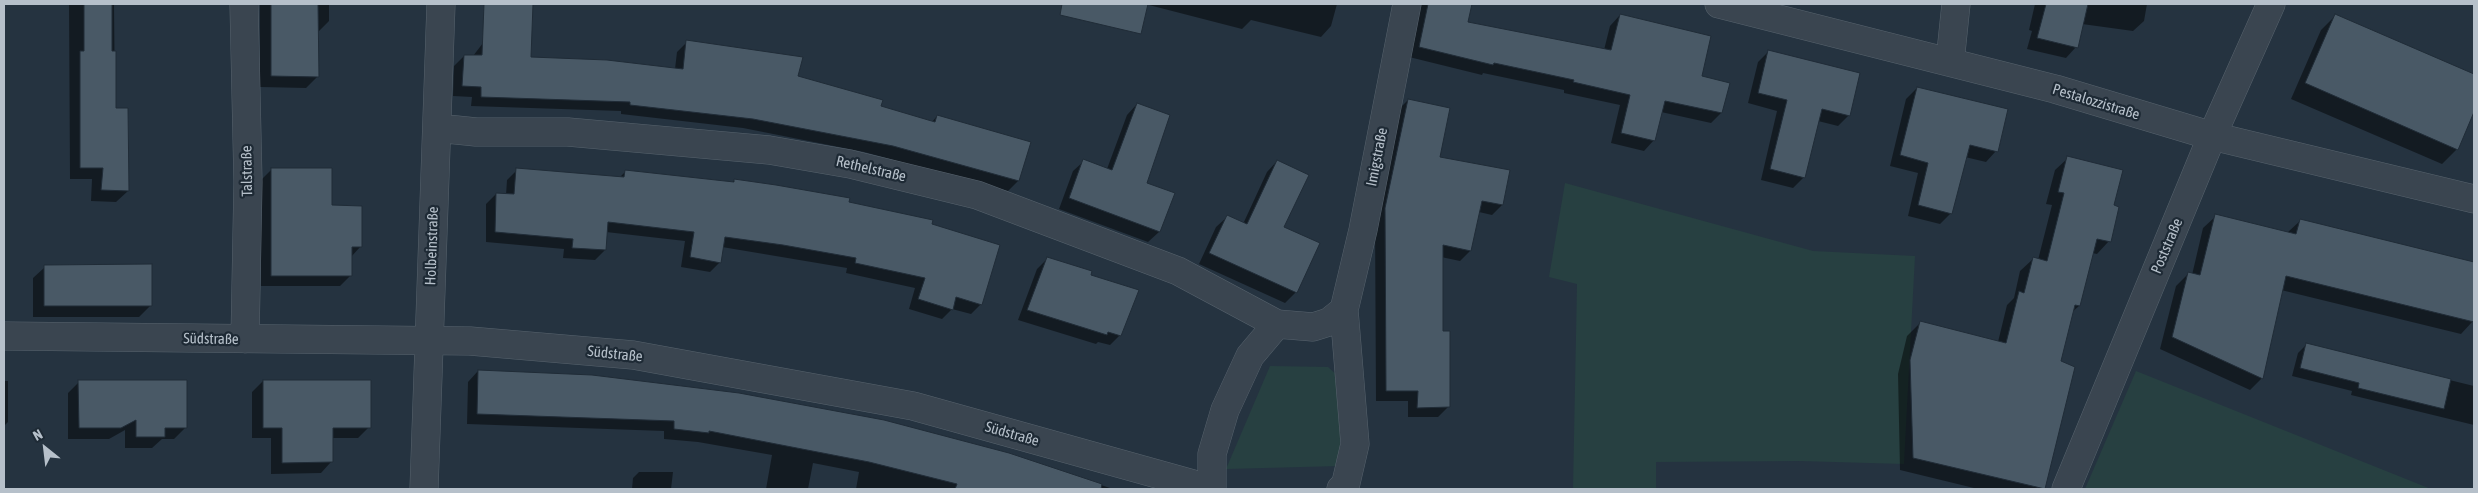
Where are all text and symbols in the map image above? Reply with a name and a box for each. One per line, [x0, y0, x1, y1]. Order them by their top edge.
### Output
street label: Pestalozzistraße [2050, 80, 2142, 124]
street label: Imigstraße [1363, 126, 1391, 188]
street label: Talstraße [238, 145, 256, 197]
street label: Rethelstraße [834, 152, 908, 186]
street label: Holbeinstraße [422, 206, 442, 286]
street label: Poststraße [2147, 216, 2187, 276]
street label: Südstraße [183, 330, 239, 348]
street label: Südstraße [587, 342, 643, 366]
street label: Südstraße [983, 418, 1041, 450]
north arrow [20, 423, 70, 473]
text: N [30, 426, 45, 444]

